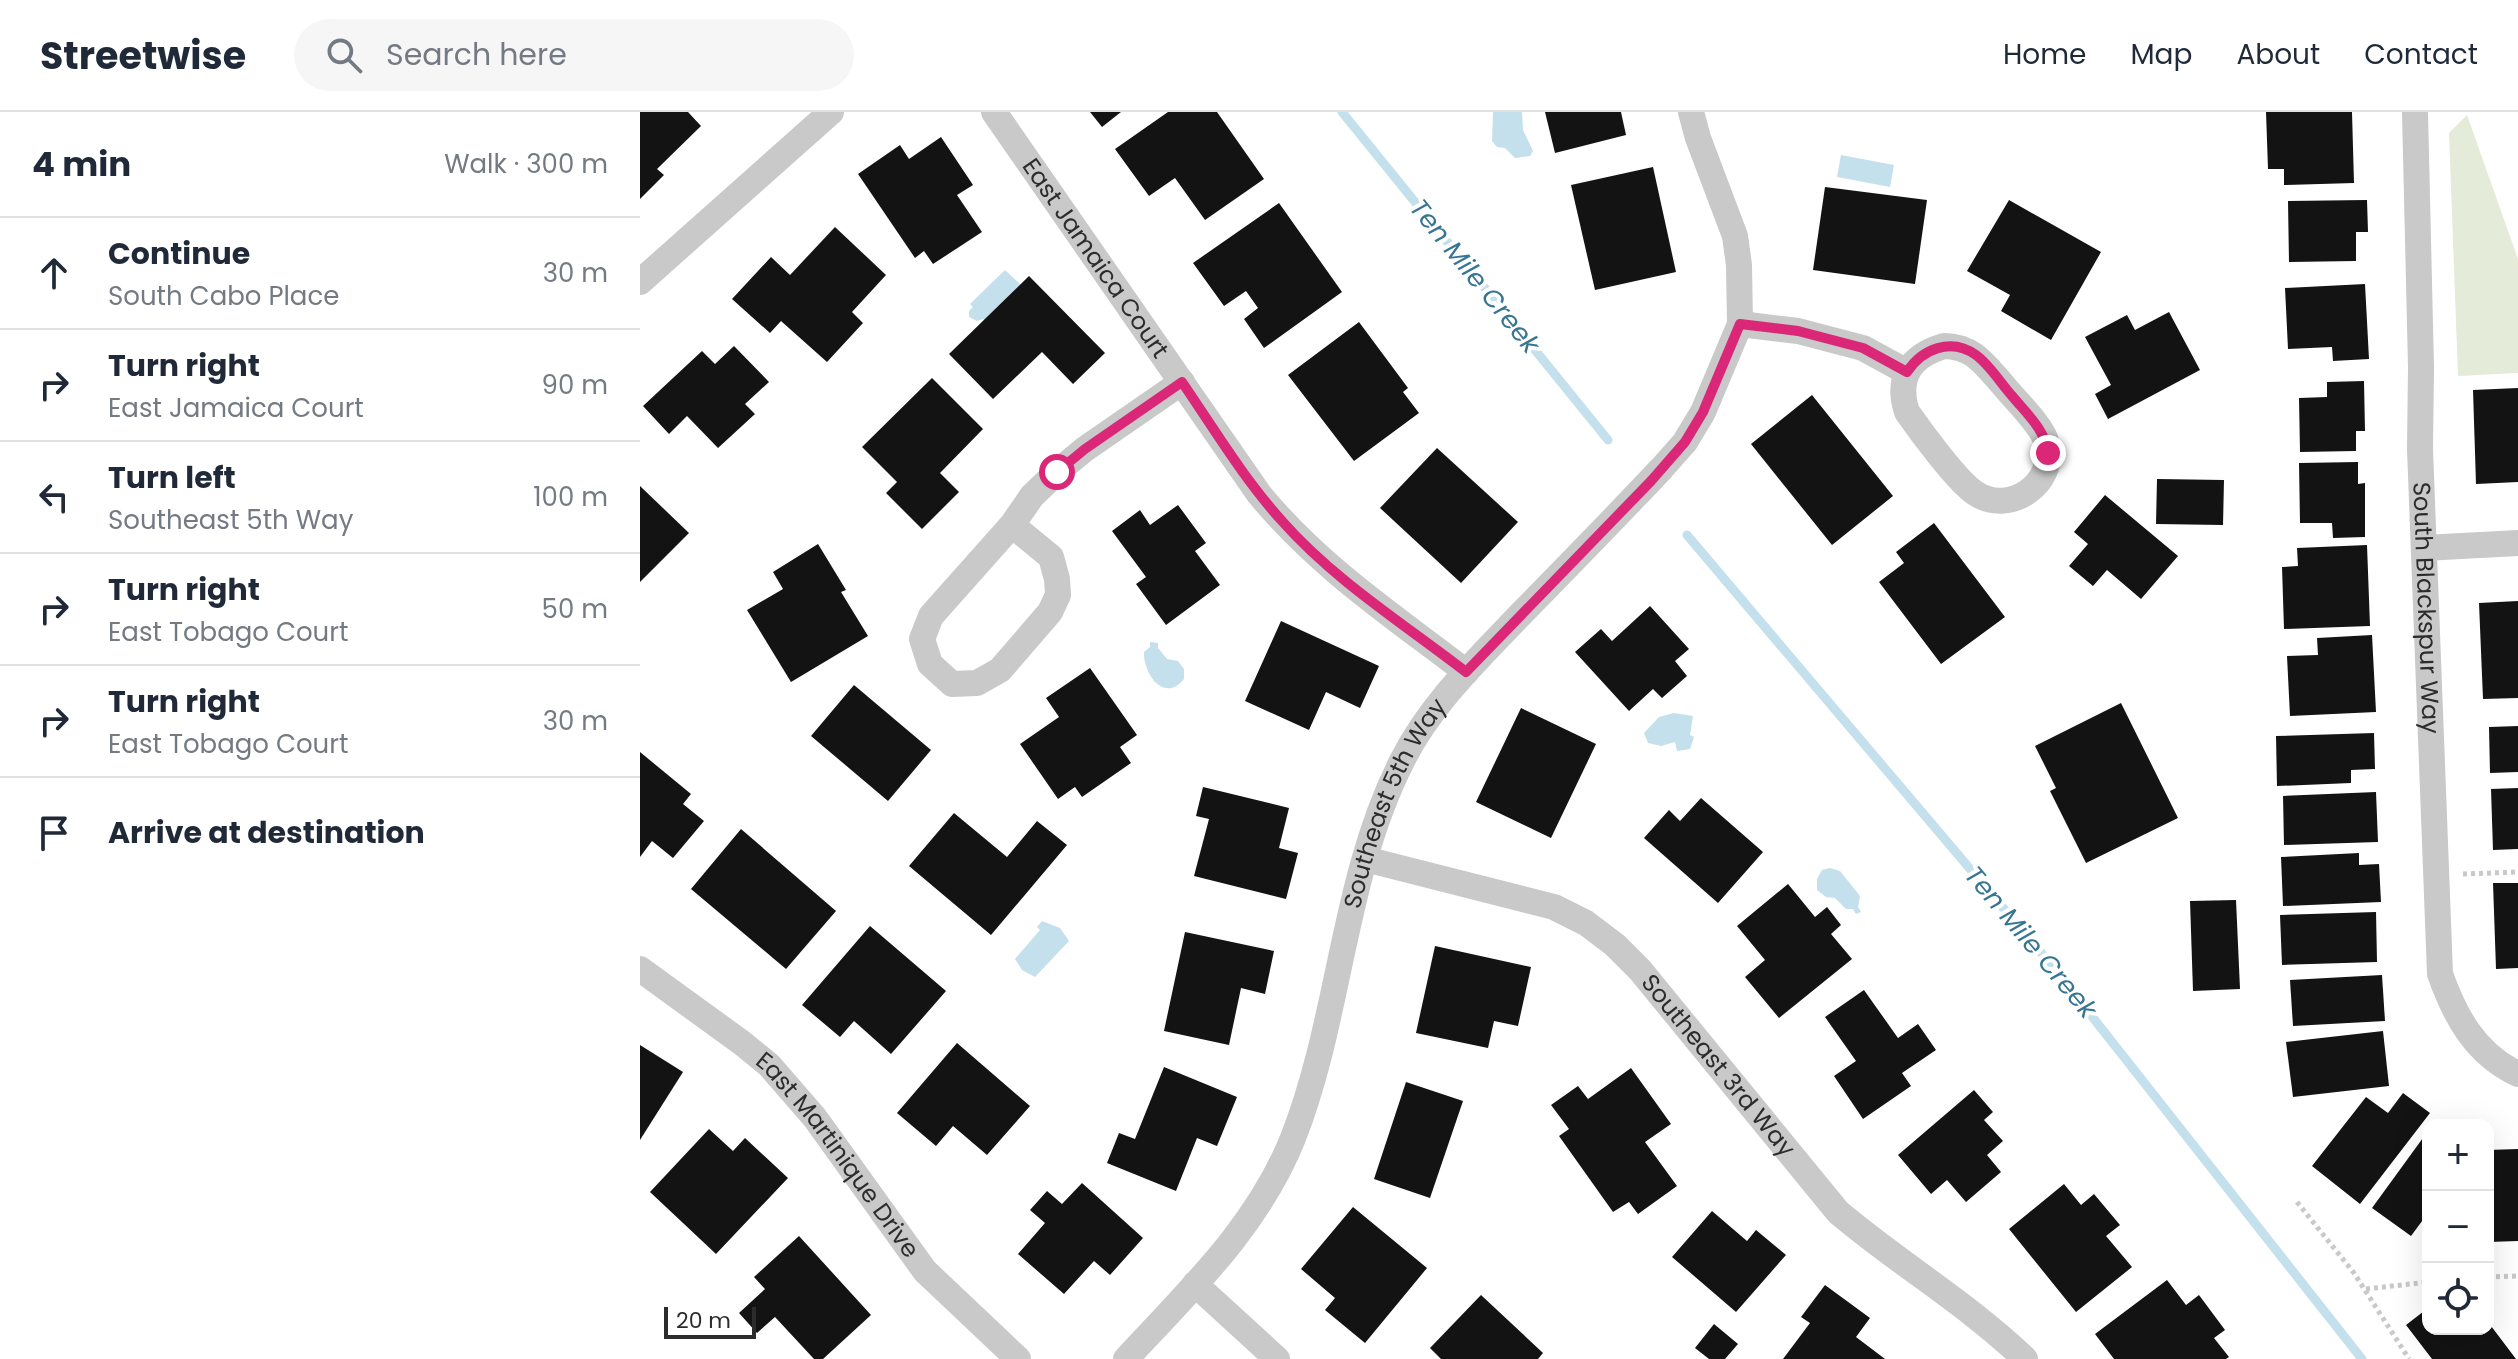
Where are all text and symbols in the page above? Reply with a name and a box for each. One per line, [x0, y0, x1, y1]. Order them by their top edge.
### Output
search box [294, 19, 854, 91]
text: Streetwise [40, 29, 246, 82]
icon: search [322, 33, 366, 77]
text: Search here [386, 33, 567, 76]
text: Home [2003, 35, 2086, 74]
text: Map [2130, 35, 2192, 74]
text: About [2236, 35, 2320, 74]
text: Contact [2364, 35, 2478, 74]
text: 4 min [32, 140, 131, 188]
text: Walk · 300 m [444, 146, 608, 182]
street label: East Jamaica Court [1015, 151, 1177, 364]
water label: Ten Mile Creek [1402, 191, 1549, 362]
text: Continue [108, 232, 250, 275]
icon: ahead [32, 251, 76, 295]
text: 30 m [543, 255, 608, 291]
text: South Cabo Place [108, 278, 339, 314]
text: Turn right [108, 344, 260, 387]
icon: right [32, 363, 76, 407]
text: 90 m [542, 367, 608, 403]
text: East Jamaica Court [108, 390, 364, 426]
route end [2030, 435, 2066, 471]
route start [1039, 454, 1075, 490]
text: Turn left [108, 456, 236, 499]
icon: left [32, 475, 76, 519]
text: 100 m [533, 479, 608, 515]
street label: South Blackspur Way [2405, 481, 2448, 735]
text: Southeast 5th Way [108, 502, 353, 538]
text: Turn right [108, 568, 260, 611]
icon: right [32, 587, 76, 631]
text: 50 m [542, 591, 608, 627]
text: East Tobago Court [108, 614, 348, 650]
text: Turn right [108, 680, 260, 723]
street label: Southeast 5th Way [1335, 691, 1454, 911]
icon: right [32, 699, 76, 743]
text: 30 m [543, 703, 608, 739]
text: East Tobago Court [108, 726, 348, 762]
icon: arrive [32, 811, 76, 855]
text: Arrive at destination [108, 811, 425, 854]
water label: Ten Mile Creek [1956, 858, 2107, 1027]
street label: Southeast 3rd Way [1634, 967, 1803, 1164]
street label: East Martinique Drive [749, 1044, 927, 1264]
map controls [2422, 1119, 2494, 1335]
button: + [2422, 1119, 2494, 1191]
button: − [2422, 1191, 2494, 1263]
button: locate [2422, 1263, 2494, 1335]
scale bar [664, 1303, 756, 1339]
text: 20 m [676, 1305, 731, 1336]

